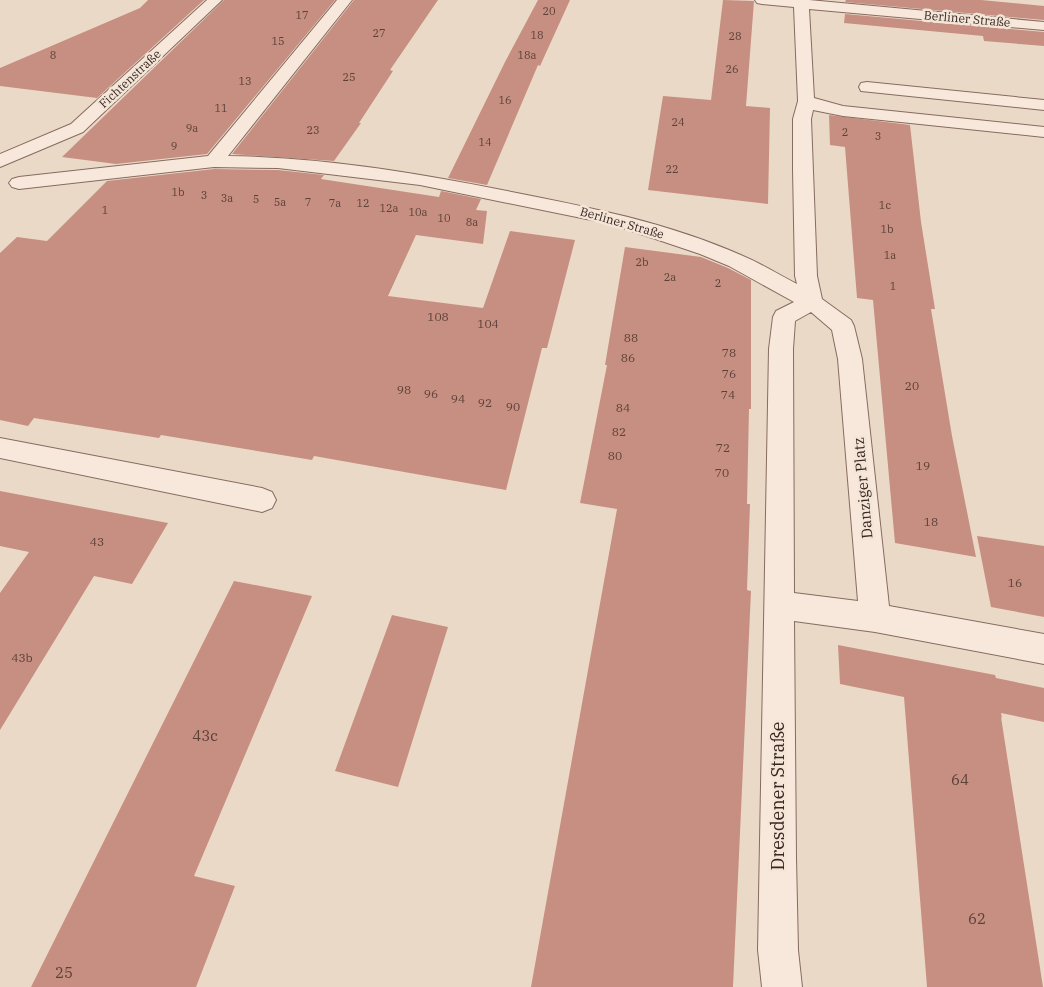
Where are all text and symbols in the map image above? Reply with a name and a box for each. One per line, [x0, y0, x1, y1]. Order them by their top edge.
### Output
house number: 20 [542, 4, 556, 18]
street label: Berliner Straße [923, 7, 1011, 30]
house number: 17 [295, 8, 309, 22]
house number: 27 [372, 26, 386, 40]
house number: 18 [530, 28, 544, 42]
house number: 28 [728, 29, 742, 43]
house number: 15 [271, 34, 285, 48]
street label: Fichtenstraße [96, 46, 164, 111]
house number: 8 [50, 48, 56, 62]
house number: 18a [517, 48, 537, 62]
house number: 26 [725, 62, 739, 76]
house number: 25 [342, 70, 356, 84]
house number: 13 [238, 74, 252, 88]
house number: 16 [498, 93, 512, 107]
house number: 11 [214, 101, 228, 115]
house number: 24 [671, 115, 685, 129]
house number: 9a [186, 121, 198, 135]
house number: 23 [306, 123, 320, 137]
house number: 2 [842, 125, 848, 139]
house number: 3 [875, 129, 881, 143]
house number: 14 [478, 135, 492, 149]
house number: 9 [171, 139, 177, 153]
house number: 22 [665, 162, 679, 176]
house number: 1b [171, 185, 185, 199]
house number: 3 [201, 188, 207, 202]
house number: 3a [221, 191, 233, 205]
house number: 5 [253, 192, 259, 206]
house number: 5a [274, 195, 286, 209]
house number: 7 [305, 195, 311, 209]
house number: 7a [329, 196, 341, 210]
house number: 12 [356, 196, 370, 210]
house number: 1c [879, 198, 891, 212]
house number: 12a [379, 201, 399, 215]
house number: 1 [102, 203, 108, 217]
street label: Berliner Straße [578, 203, 666, 242]
house number: 10a [408, 205, 428, 219]
house number: 10 [437, 211, 451, 225]
house number: 8a [466, 215, 478, 229]
house number: 1b [880, 222, 894, 236]
house number: 1a [884, 248, 896, 262]
house number: 2b [635, 255, 649, 269]
house number: 2a [664, 270, 676, 284]
house number: 2 [715, 276, 721, 290]
house number: 1 [890, 279, 896, 293]
house number: 108 [427, 309, 449, 324]
house number: 104 [477, 316, 499, 331]
house number: 88 [624, 330, 638, 345]
house number: 78 [722, 345, 736, 360]
house number: 86 [621, 350, 635, 365]
house number: 76 [722, 366, 736, 381]
house number: 20 [905, 378, 919, 393]
house number: 98 [397, 382, 411, 397]
house number: 96 [424, 386, 438, 401]
house number: 74 [721, 387, 735, 402]
house number: 94 [451, 391, 465, 406]
house number: 92 [478, 395, 492, 410]
house number: 90 [506, 399, 520, 414]
house number: 84 [616, 400, 630, 415]
house number: 82 [612, 424, 626, 439]
street label: Danziger Platz [849, 437, 876, 540]
house number: 72 [716, 440, 730, 455]
house number: 80 [608, 448, 622, 463]
house number: 19 [916, 458, 930, 473]
house number: 70 [715, 465, 729, 480]
house number: 18 [924, 514, 938, 529]
house number: 43 [90, 534, 104, 549]
house number: 16 [1008, 575, 1022, 590]
house number: 43b [11, 650, 33, 665]
street label: Dresdener Straße [766, 722, 789, 870]
house number: 43c [192, 726, 218, 745]
house number: 64 [951, 770, 969, 789]
house number: 62 [968, 909, 986, 928]
house number: 25 [55, 963, 73, 982]

